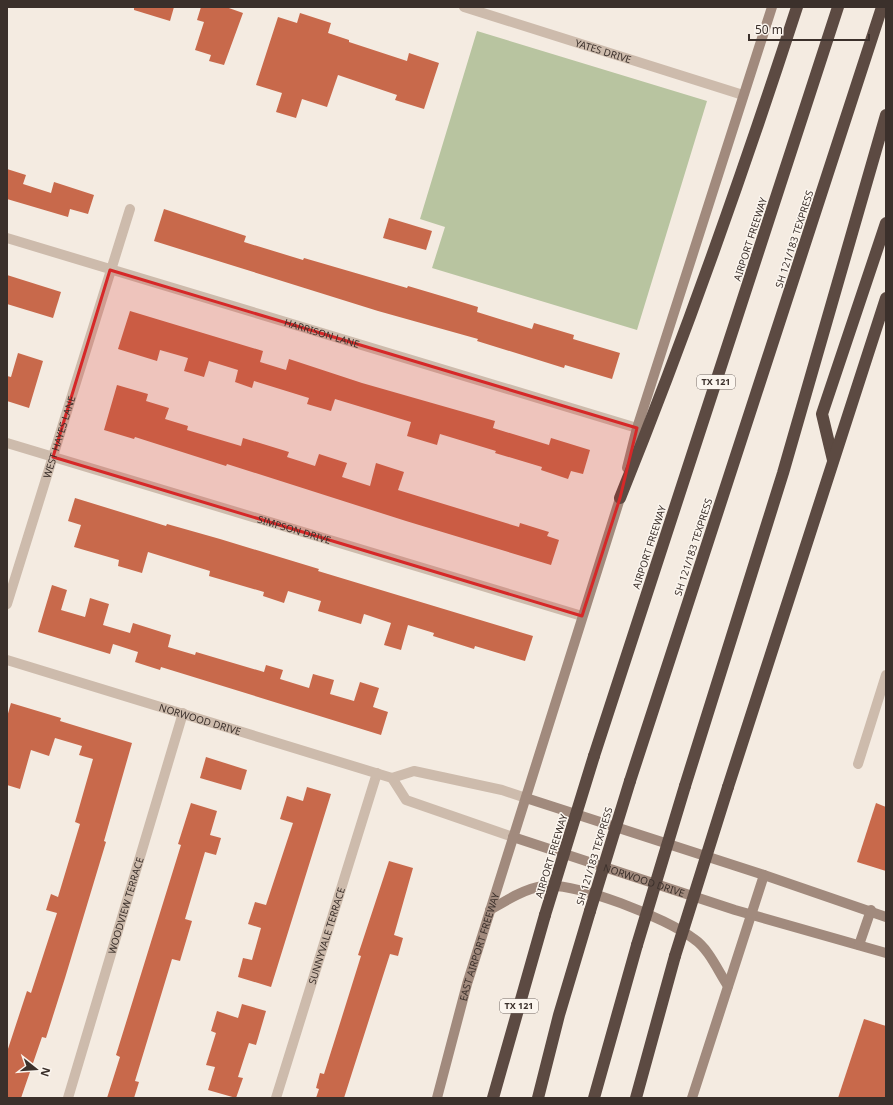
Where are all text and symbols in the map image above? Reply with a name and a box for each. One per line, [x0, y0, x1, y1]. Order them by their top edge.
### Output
scale bar [749, 16, 869, 42]
text: 50 m [755, 21, 783, 38]
street label: YATES DRIVE [573, 35, 633, 66]
street label: SH 121/183 TEXPRESS [772, 188, 817, 290]
street label: AIRPORT FREEWAY [730, 195, 770, 283]
street label: HARRISON LANE [283, 315, 361, 351]
road number: TX 121 [697, 375, 735, 389]
street label: WEST HAYES LANE [40, 394, 78, 480]
street label: SH 121/183 TEXPRESS [671, 496, 716, 598]
street label: AIRPORT FREEWAY [629, 503, 669, 591]
street label: SIMPSON DRIVE [256, 512, 333, 547]
street label: NORWOOD DRIVE [157, 700, 243, 738]
street label: SH 121/183 TEXPRESS [572, 805, 616, 907]
street label: AIRPORT FREEWAY [532, 812, 571, 900]
street label: WOODVIEW TERRACE [104, 855, 147, 956]
street label: NORWOOD DRIVE [602, 860, 687, 900]
street label: SUNNYVALE TERRACE [305, 885, 348, 986]
street label: EAST AIRPORT FREEWAY [456, 890, 502, 1003]
road number: TX 121 [500, 999, 538, 1013]
north arrow [16, 1049, 56, 1089]
text: N [38, 1066, 55, 1079]

